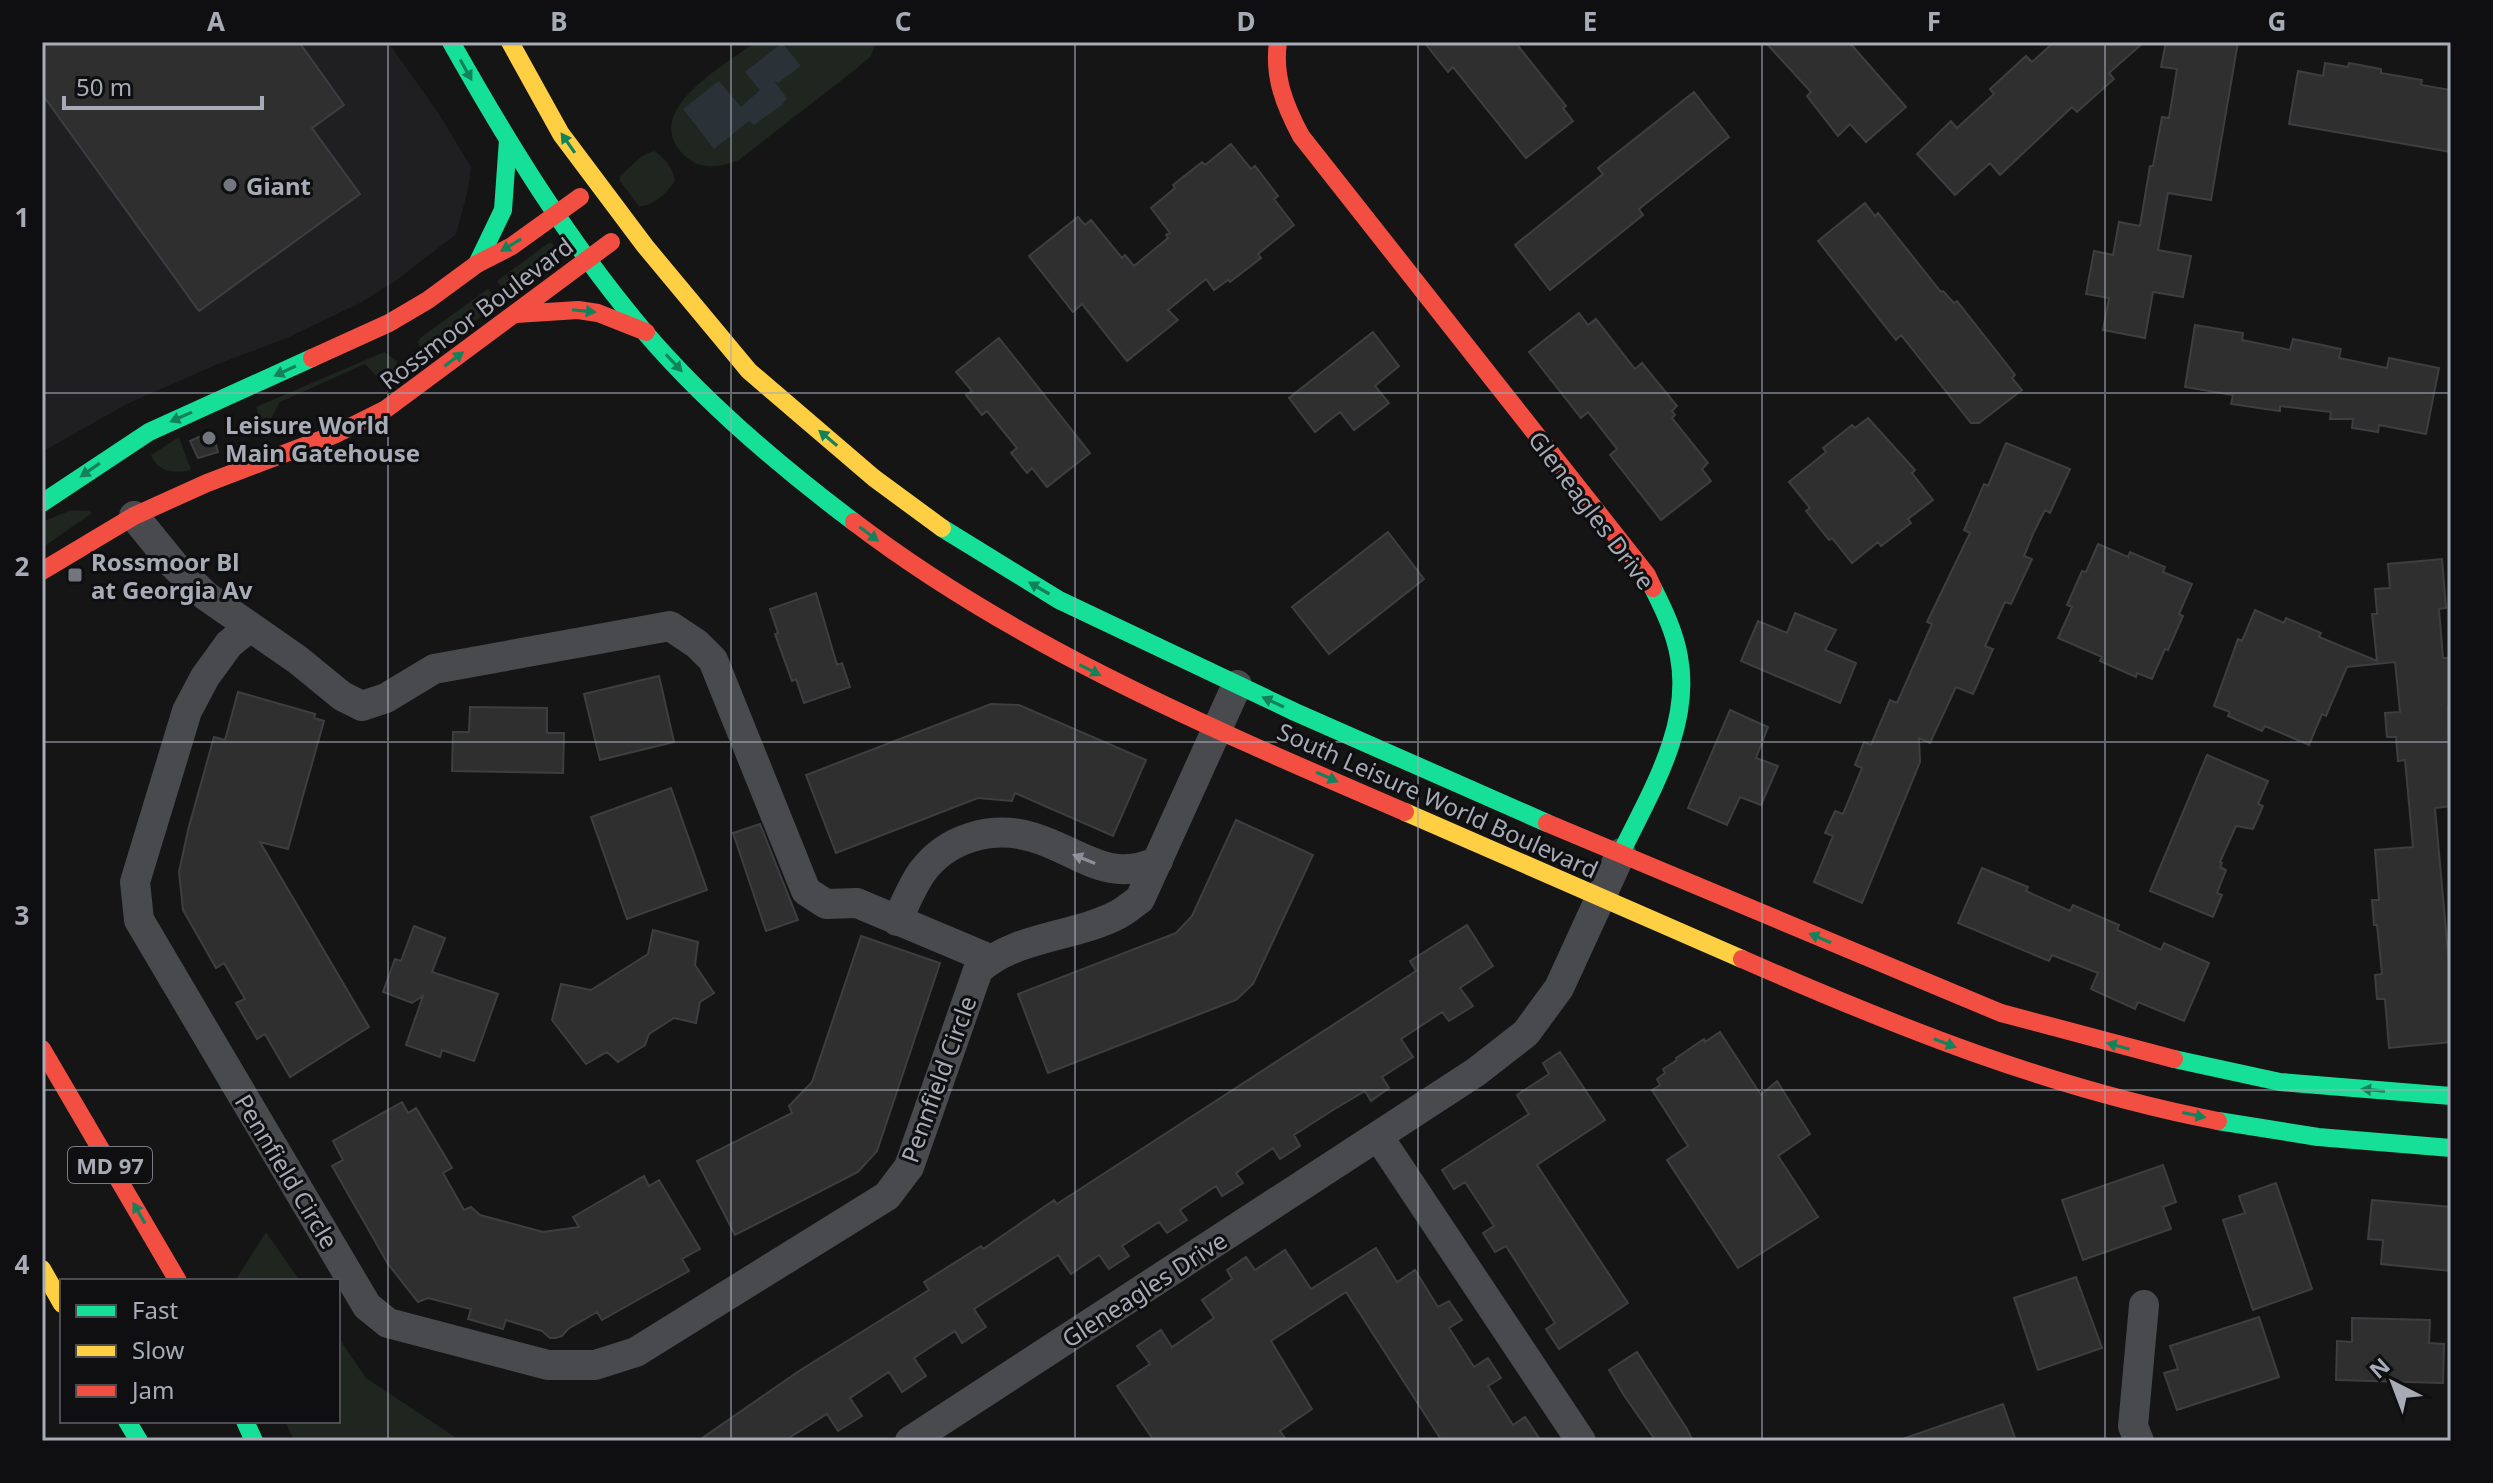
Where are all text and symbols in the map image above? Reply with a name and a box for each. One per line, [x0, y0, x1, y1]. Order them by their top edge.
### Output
text: A [207, 3, 225, 39]
text: B [550, 3, 568, 39]
text: C [895, 3, 911, 39]
text: D [1236, 3, 1256, 39]
text: E [1583, 3, 1597, 39]
text: F [1927, 3, 1941, 39]
text: G [2268, 3, 2286, 39]
one-way arrow [459, 58, 472, 81]
scale bar [64, 60, 262, 110]
text: 50 m [76, 70, 132, 103]
one-way arrow [561, 132, 576, 153]
place label: Giant [246, 169, 311, 202]
marker: Giant [221, 176, 239, 194]
text: 1 [15, 199, 29, 235]
street label: Rossmoor Boulevard [373, 229, 579, 397]
one-way arrow [500, 238, 522, 252]
one-way arrow [572, 305, 597, 318]
one-way arrow [444, 352, 464, 368]
one-way arrow [665, 353, 683, 372]
one-way arrow [273, 364, 296, 378]
place label: Leisure World Main Gatehouse [225, 408, 420, 469]
one-way arrow [169, 411, 193, 424]
street label: Gleneagles Drive [1521, 424, 1663, 596]
marker: Leisure World Main Gatehouse [200, 429, 218, 447]
one-way arrow [818, 430, 838, 447]
one-way arrow [79, 462, 100, 477]
one-way arrow [858, 526, 880, 542]
place label: Rossmoor Bl at Georgia Av [91, 545, 253, 606]
text: 2 [15, 548, 30, 584]
marker: Rossmoor Bl at Georgia Av [66, 566, 84, 584]
one-way arrow [1028, 581, 1051, 595]
one-way arrow [1079, 663, 1102, 677]
one-way arrow [1262, 695, 1285, 709]
street label: South Leisure World Boulevard [1273, 714, 1603, 886]
one-way arrow [1315, 771, 1339, 784]
one-way arrow [1072, 853, 1096, 866]
text: 3 [15, 897, 29, 933]
one-way arrow [1809, 931, 1832, 944]
street label: Pennfield Circle [893, 991, 983, 1167]
one-way arrow [1933, 1037, 1957, 1050]
one-way arrow [2105, 1039, 2130, 1051]
one-way arrow [2360, 1083, 2385, 1096]
street label: Pennfield Circle [228, 1088, 346, 1254]
one-way arrow [2182, 1109, 2207, 1122]
road number: MD 97 [68, 1147, 152, 1183]
one-way arrow [132, 1202, 146, 1225]
street label: Gleneagles Drive [1055, 1223, 1233, 1355]
text: 4 [15, 1246, 30, 1282]
legend [60, 1279, 340, 1423]
text: Fast [132, 1293, 178, 1326]
text: Slow [132, 1333, 184, 1366]
north arrow [2353, 1343, 2433, 1423]
text: N [2362, 1350, 2396, 1385]
text: Jam [130, 1373, 174, 1406]

